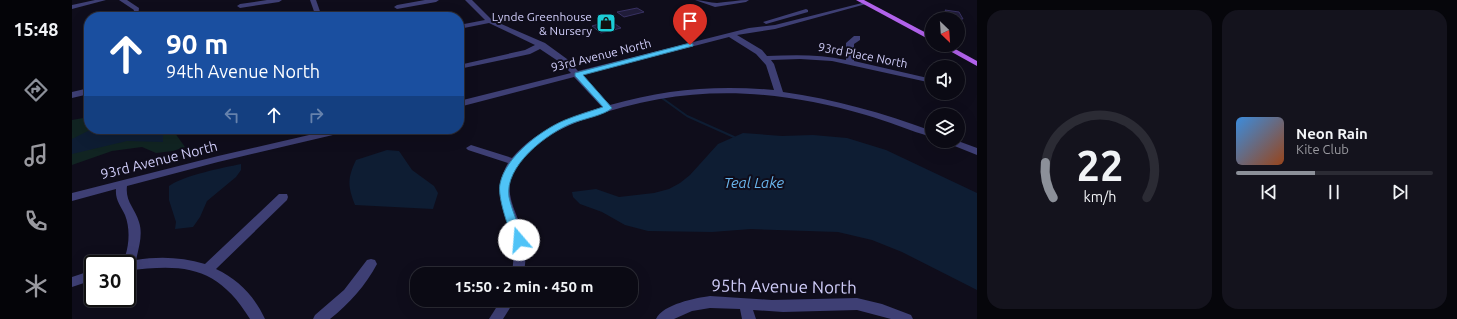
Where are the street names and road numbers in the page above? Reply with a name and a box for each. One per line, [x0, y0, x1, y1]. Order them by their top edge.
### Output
street label: 93rd Avenue North [550, 36, 652, 74]
street label: 93rd Place North [817, 40, 909, 70]
street label: 93rd Avenue North [99, 138, 219, 182]
street label: 95th Avenue North [711, 275, 857, 297]

